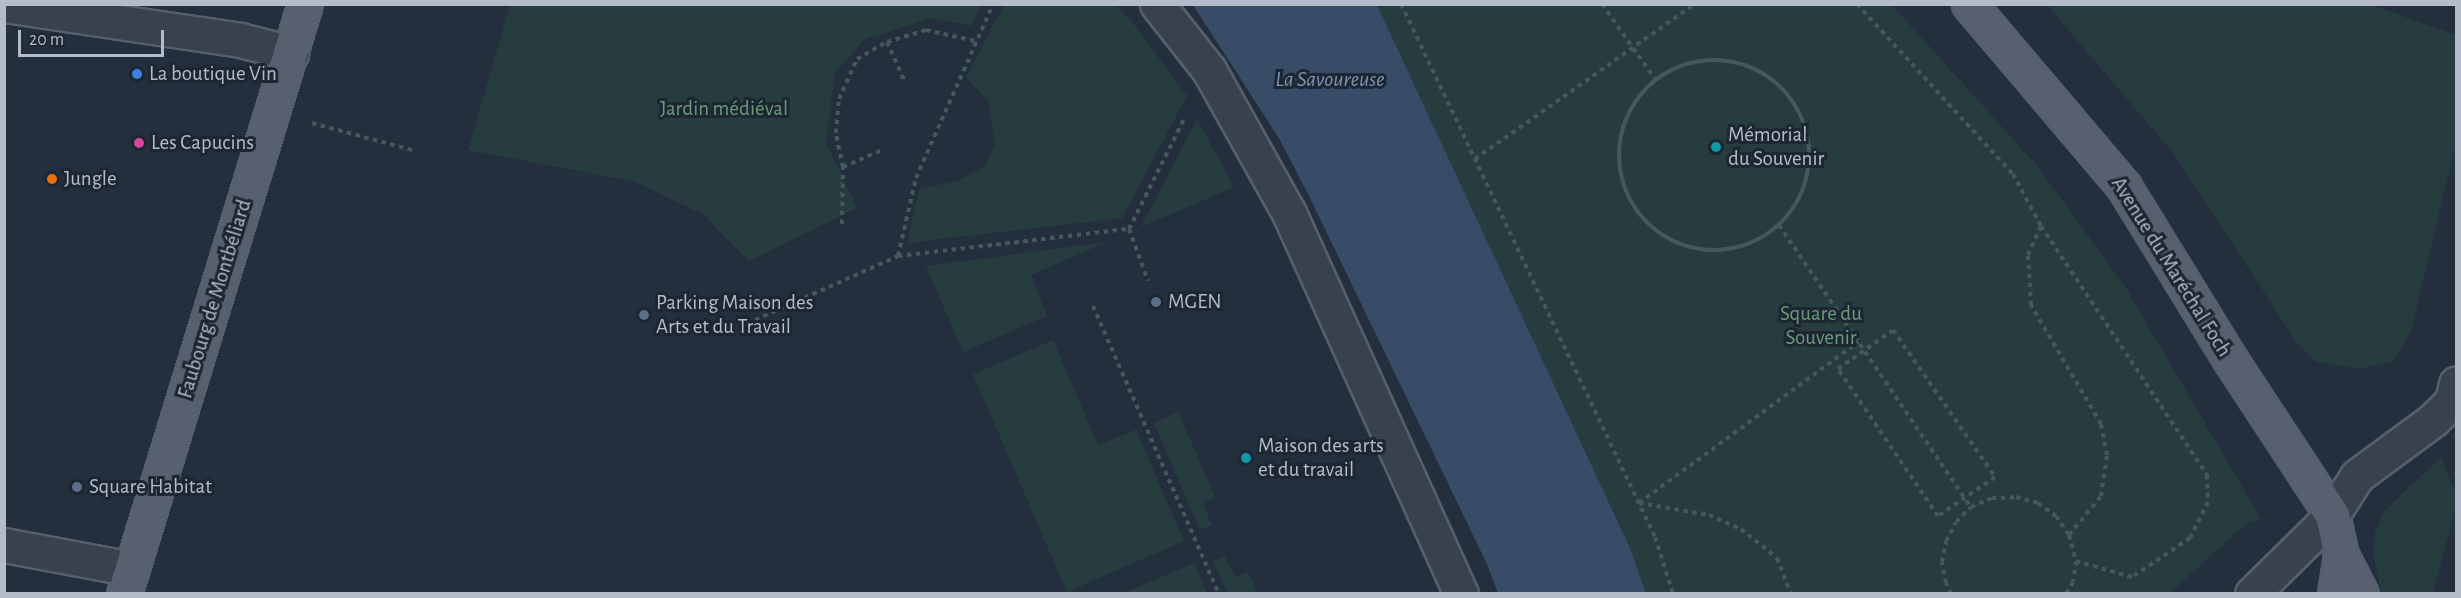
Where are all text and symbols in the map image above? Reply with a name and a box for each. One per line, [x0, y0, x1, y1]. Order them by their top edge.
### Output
scale bar [21, 18, 166, 56]
text: 20 m [29, 31, 64, 49]
place label: La boutique Vin [149, 61, 277, 87]
marker: La boutique Vin [130, 67, 144, 81]
water label: La Savoureuse [1275, 67, 1385, 93]
park label: Jardin médiéval [660, 96, 788, 122]
place label: Mémorial du Souvenir [1728, 122, 1824, 172]
place label: Les Capucins [151, 130, 254, 156]
marker: Les Capucins [132, 136, 146, 150]
marker: Mémorial du Souvenir [1709, 140, 1723, 154]
place label: Jungle [64, 166, 117, 192]
marker: Jungle [45, 172, 59, 186]
street label: Avenue du Maréchal Foch [2105, 173, 2237, 361]
street label: Faubourg de Montbéliard [173, 196, 257, 402]
place label: MGEN [1168, 289, 1222, 315]
place label: Parking Maison des Arts et du Travail [656, 290, 813, 340]
marker: MGEN [1149, 295, 1163, 309]
park label: Square du Souvenir [1780, 301, 1862, 351]
marker: Parking Maison des Arts et du Travail [637, 308, 651, 322]
place label: Maison des arts et du travail [1258, 433, 1384, 483]
marker: Maison des arts et du travail [1239, 451, 1253, 465]
place label: Square Habitat [89, 474, 212, 500]
marker: Square Habitat [70, 480, 84, 494]

